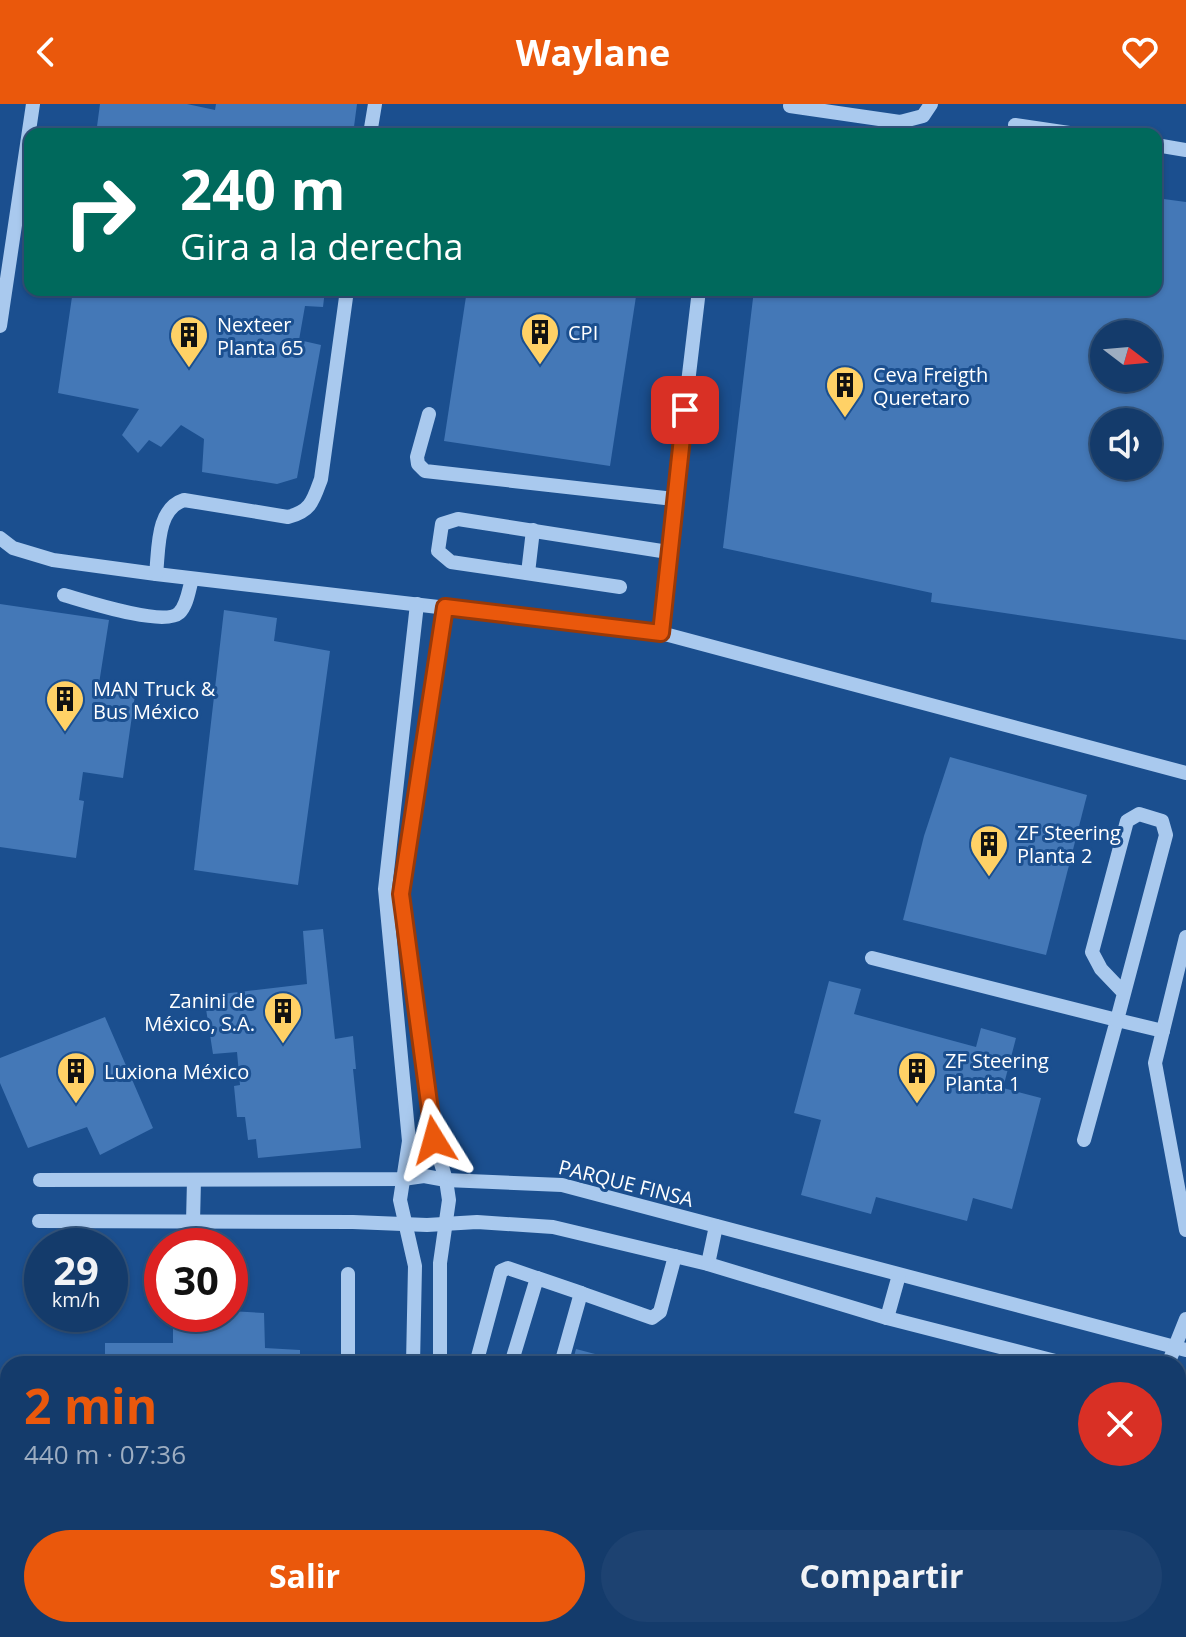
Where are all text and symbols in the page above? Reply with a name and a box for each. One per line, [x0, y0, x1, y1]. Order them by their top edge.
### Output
text: Waylane [516, 28, 670, 77]
icon: back [24, 30, 68, 74]
icon: heart [1118, 30, 1162, 74]
text: 240 m [180, 150, 346, 226]
icon: right [48, 160, 152, 264]
text: Gira a la derecha [180, 222, 464, 271]
place label: Nexteer Planta 65 [217, 311, 304, 361]
building icon: CPI [519, 311, 561, 366]
building icon: Nexteer Planta 65 [168, 314, 210, 369]
place label: CPI [568, 319, 598, 346]
north arrow [1090, 320, 1162, 392]
map controls [1090, 320, 1162, 480]
place label: Ceva Freigth Queretaro [873, 361, 988, 411]
building icon: Ceva Freigth Queretaro [824, 364, 866, 419]
pin [651, 376, 719, 444]
icon: arrive [663, 388, 707, 432]
button: sound [1090, 408, 1162, 480]
place label: MAN Truck & Bus México [93, 675, 216, 725]
building icon: MAN Truck & Bus México [44, 678, 86, 733]
place label: ZF Steering Planta 2 [1017, 819, 1121, 869]
building icon: ZF Steering Planta 2 [968, 823, 1010, 878]
place label: Zanini de México, S.A. [144, 987, 255, 1037]
building icon: Zanini de México, S.A. [262, 990, 304, 1045]
place label: ZF Steering Planta 1 [945, 1047, 1049, 1097]
building icon: Luxiona México [55, 1050, 97, 1105]
building icon: ZF Steering Planta 1 [896, 1050, 938, 1105]
place label: Luxiona México [104, 1058, 249, 1085]
position arrow [392, 1098, 476, 1182]
street label: PARQUE FINSA [556, 1153, 697, 1213]
speed limit sign: 30 [144, 1228, 248, 1332]
text: 29 [53, 1242, 99, 1297]
text: km/h [52, 1286, 100, 1313]
text: 2 min [24, 1373, 157, 1438]
button: close [1078, 1382, 1162, 1466]
text: 440 m · 07:36 [24, 1436, 186, 1472]
button: Salir [24, 1530, 585, 1622]
button: Compartir [601, 1530, 1162, 1622]

